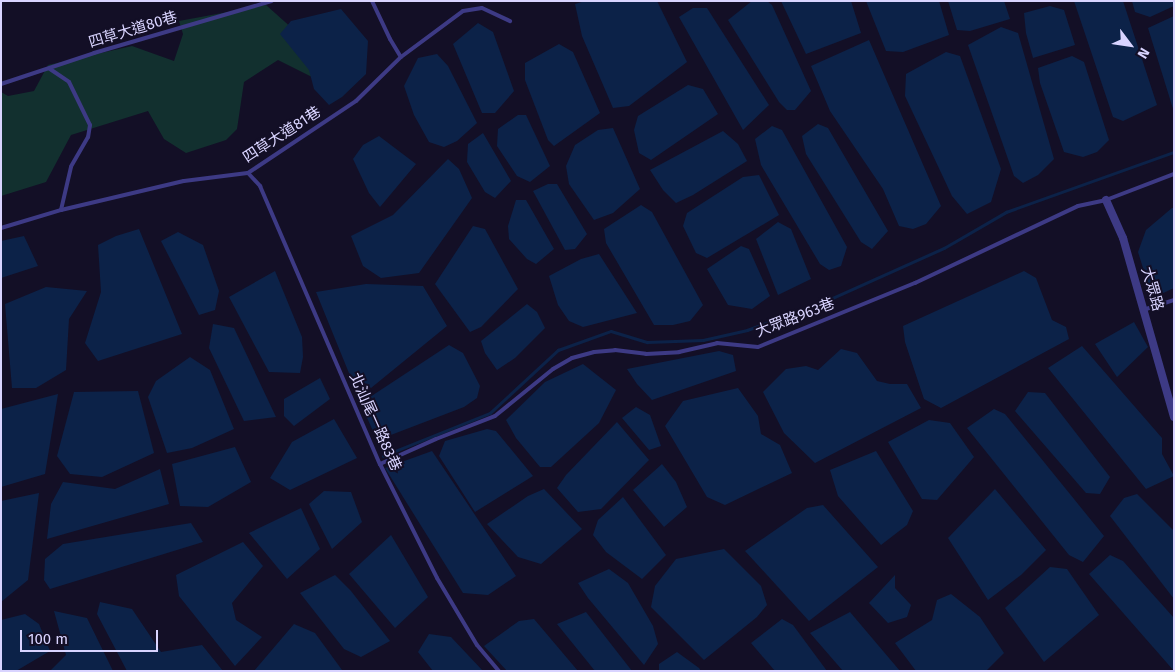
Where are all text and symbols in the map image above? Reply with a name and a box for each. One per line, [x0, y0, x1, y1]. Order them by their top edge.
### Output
street label: 四草大道80巷 [87, 8, 179, 52]
north arrow [1105, 20, 1155, 70]
text: N [1134, 45, 1153, 61]
street label: 四草大道81巷 [240, 103, 324, 167]
street label: 大眾路 [1137, 265, 1167, 313]
street label: 大眾路963巷 [753, 295, 837, 341]
street label: 北汕尾一路83巷 [345, 370, 405, 474]
scale bar [22, 620, 160, 652]
text: 100 m [28, 630, 68, 648]

